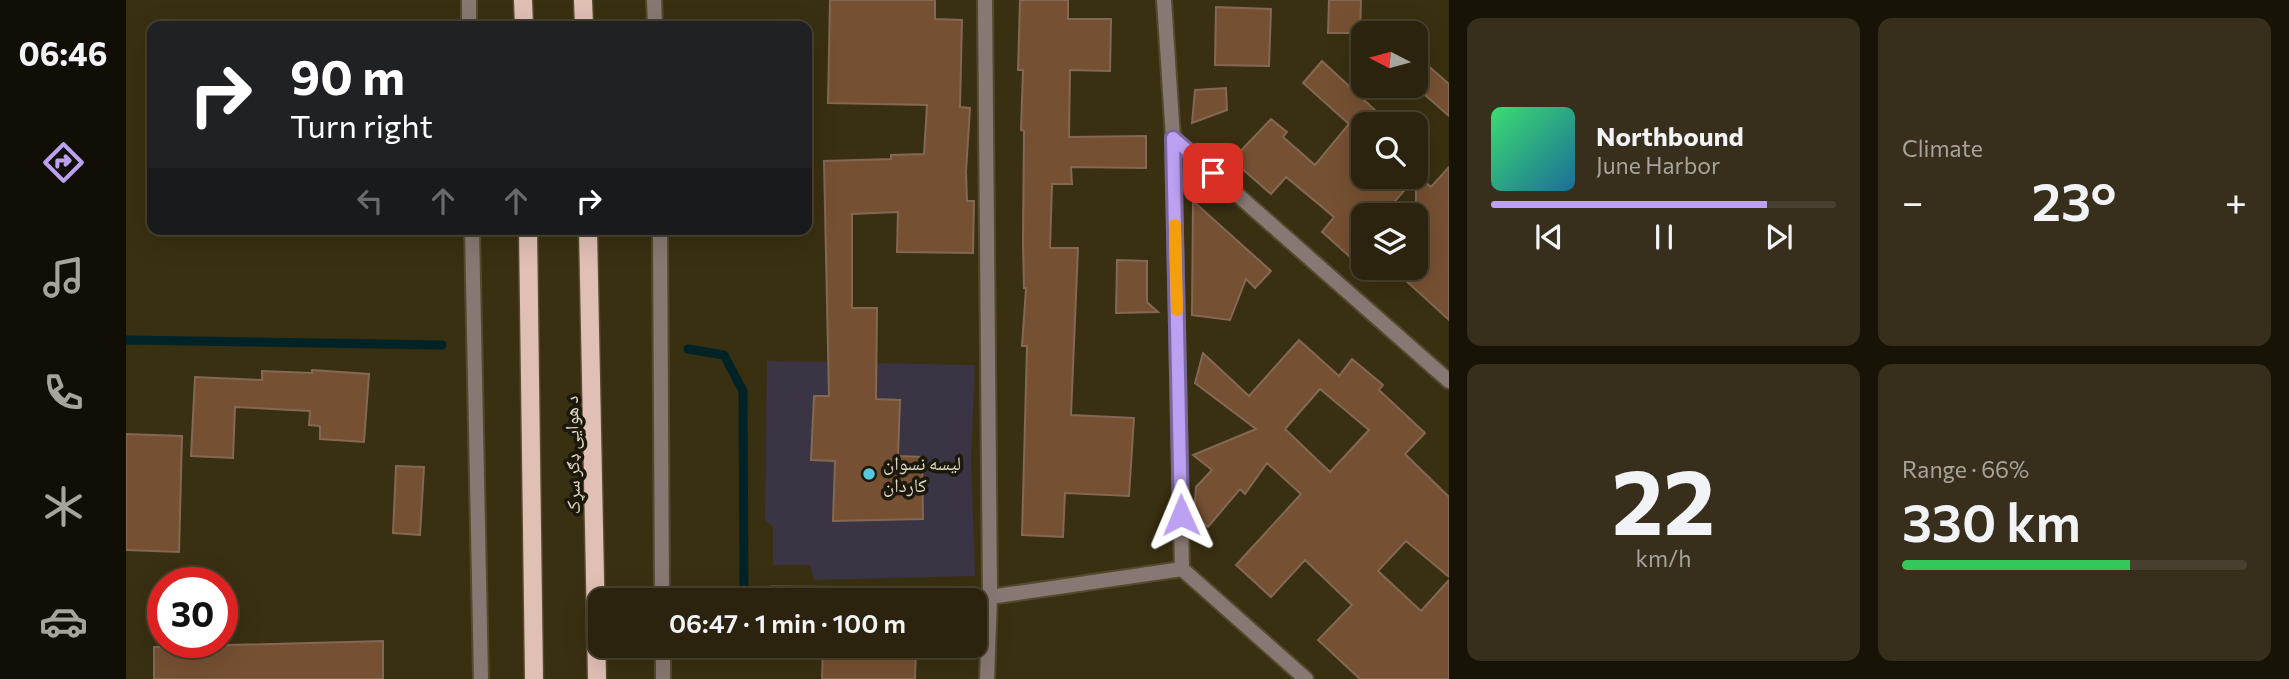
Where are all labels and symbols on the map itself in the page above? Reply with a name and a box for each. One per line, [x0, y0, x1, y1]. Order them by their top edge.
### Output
north arrow [1351, 21, 1428, 98]
pin [1183, 143, 1243, 203]
street label: د هوایی ډګر سړک [559, 395, 586, 515]
place label: لیسه نسوان کاردان [883, 451, 961, 497]
marker: لیسه نسوان کاردان [861, 466, 877, 482]
position arrow [1144, 478, 1218, 552]
speed limit sign: 30 [147, 567, 238, 658]

